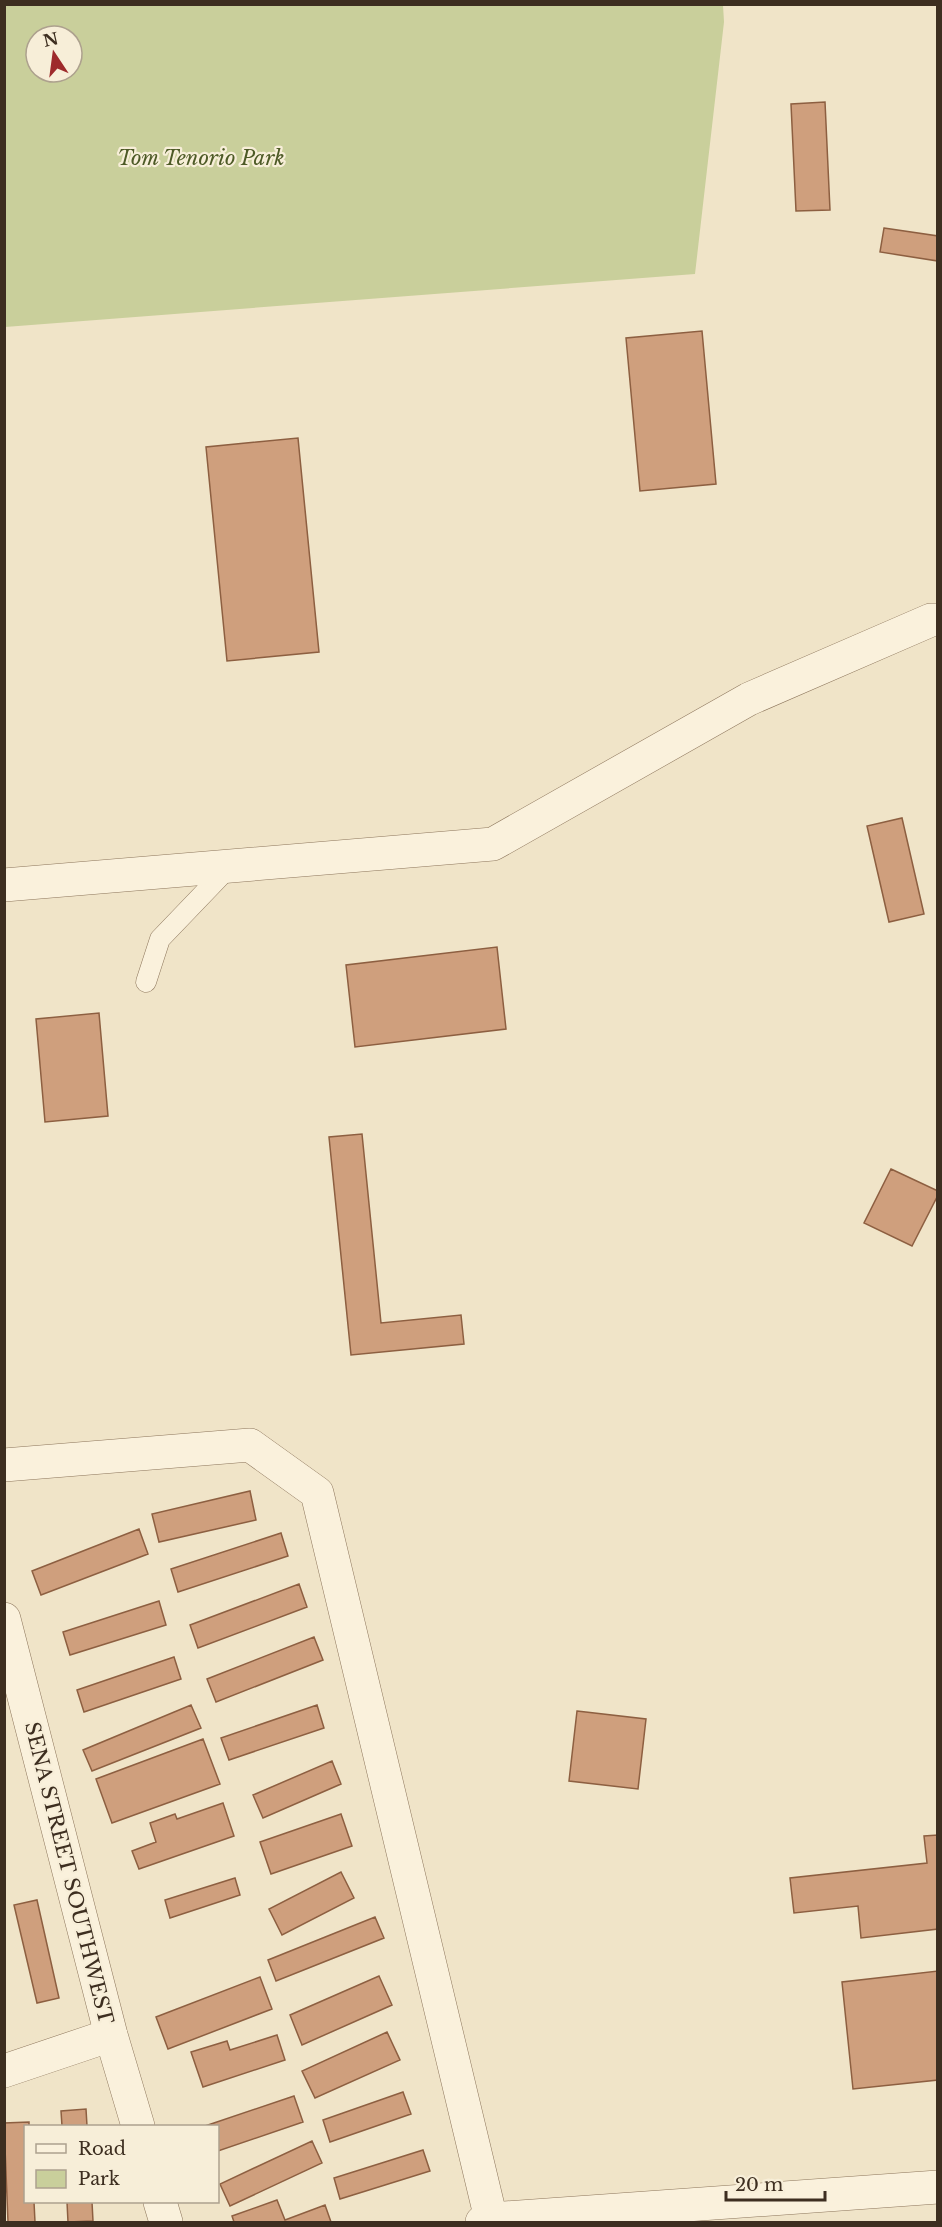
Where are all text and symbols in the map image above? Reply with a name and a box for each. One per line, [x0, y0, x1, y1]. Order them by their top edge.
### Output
north arrow [24, 24, 84, 84]
text: N [41, 28, 60, 51]
park label: Tom Tenorio Park [117, 146, 285, 170]
street label: SENA STREET SOUTHWEST [20, 1719, 118, 2027]
legend [24, 2125, 219, 2203]
text: Road [78, 2138, 126, 2160]
scale bar [726, 2164, 825, 2202]
text: Park [78, 2168, 120, 2190]
text: 20 m [735, 2174, 783, 2196]

